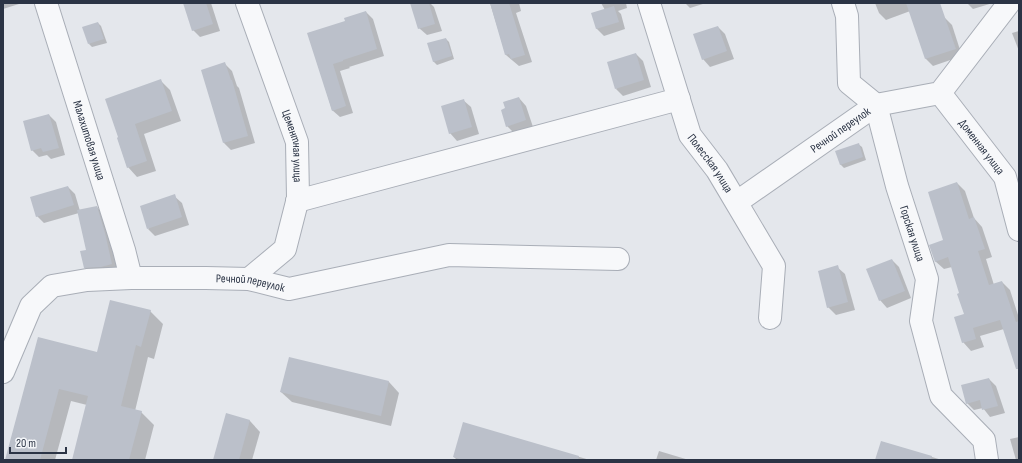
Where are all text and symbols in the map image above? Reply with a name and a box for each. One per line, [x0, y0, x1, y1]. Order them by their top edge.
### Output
street label: Малахитовая улица [69, 99, 109, 183]
street label: Речной переулок [808, 104, 874, 156]
street label: Цементная улица [278, 108, 305, 183]
street label: Доменная улица [955, 116, 1008, 178]
street label: Полесская улица [684, 131, 736, 196]
street label: Горская улица [896, 204, 928, 264]
street label: Речной переулок [216, 271, 287, 296]
scale bar [10, 429, 66, 455]
text: 20 m [16, 436, 36, 451]

